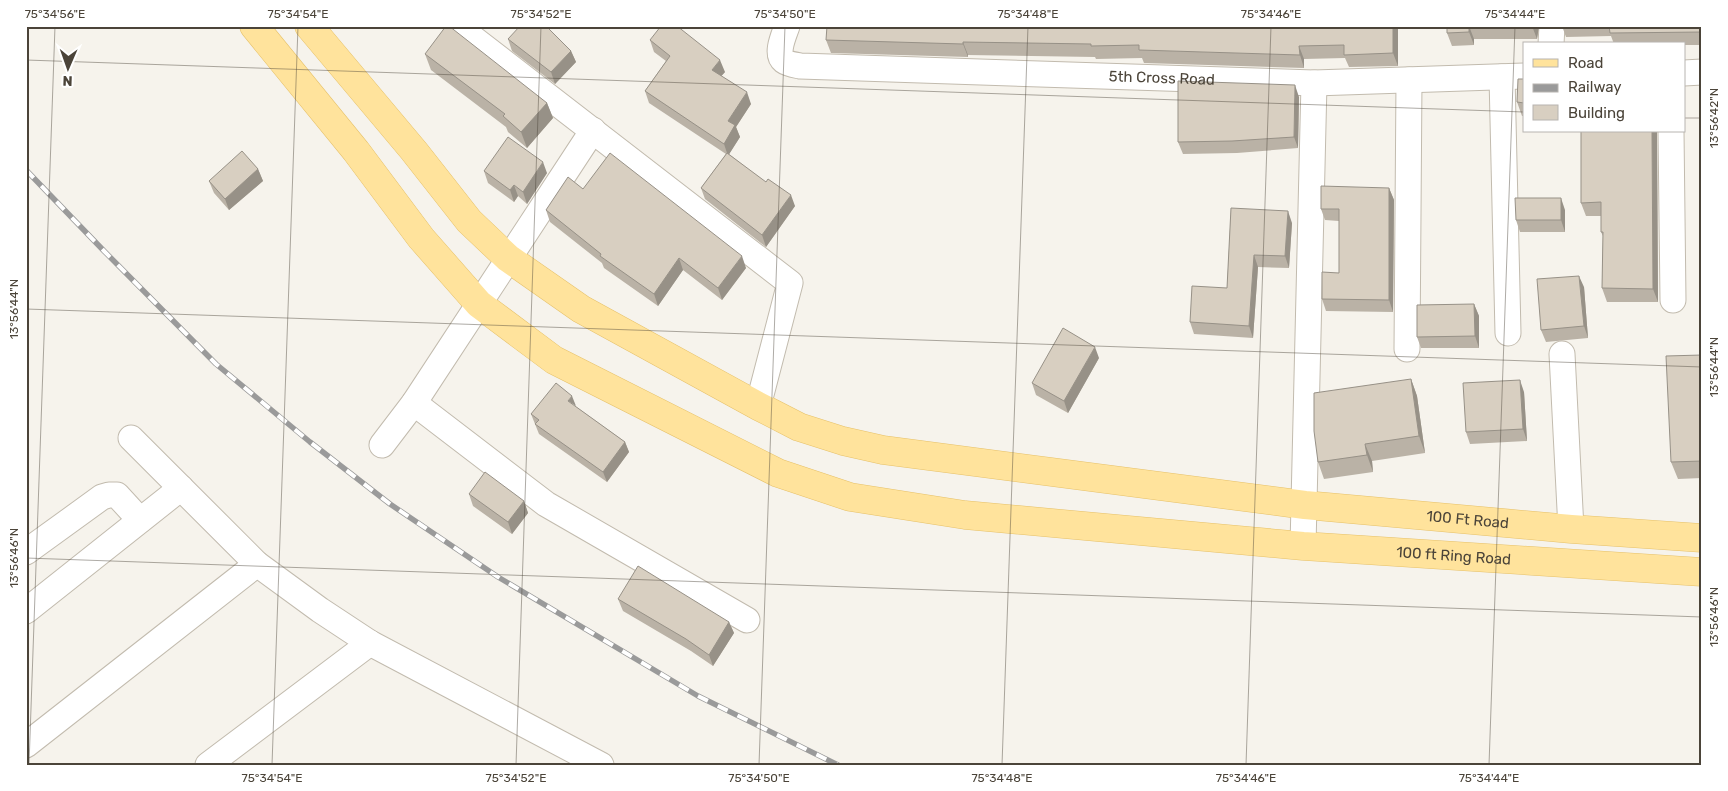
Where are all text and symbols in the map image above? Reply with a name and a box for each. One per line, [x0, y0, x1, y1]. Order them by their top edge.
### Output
text: 75°34'56"E [25, 7, 85, 21]
text: 75°34'54"E [267, 7, 329, 21]
text: 75°34'52"E [511, 7, 571, 21]
text: 75°34'50"E [754, 7, 816, 21]
text: 75°34'48"E [997, 7, 1059, 21]
text: 75°34'46"E [1241, 7, 1301, 21]
text: 75°34'44"E [1485, 7, 1545, 21]
north arrow [42, 42, 92, 92]
legend [1523, 42, 1686, 132]
text: Road [1568, 54, 1604, 72]
street label: 5th Cross Road [1108, 67, 1215, 89]
text: N [62, 72, 73, 89]
text: Railway [1568, 78, 1622, 96]
text: 13°56'42"N [1707, 88, 1721, 148]
text: Building [1568, 104, 1625, 122]
text: 13°56'44"N [7, 279, 21, 339]
text: 13°56'44"N [1707, 337, 1721, 397]
street label: 100 Ft Road [1426, 507, 1510, 532]
text: 13°56'46"N [7, 528, 21, 588]
street label: 100 ft Ring Road [1396, 543, 1512, 569]
text: 13°56'46"N [1707, 587, 1721, 647]
text: 75°34'54"E [241, 771, 303, 785]
text: 75°34'52"E [486, 771, 546, 785]
text: 75°34'50"E [728, 771, 790, 785]
text: 75°34'48"E [971, 771, 1033, 785]
text: 75°34'46"E [1216, 771, 1276, 785]
text: 75°34'44"E [1459, 771, 1519, 785]

